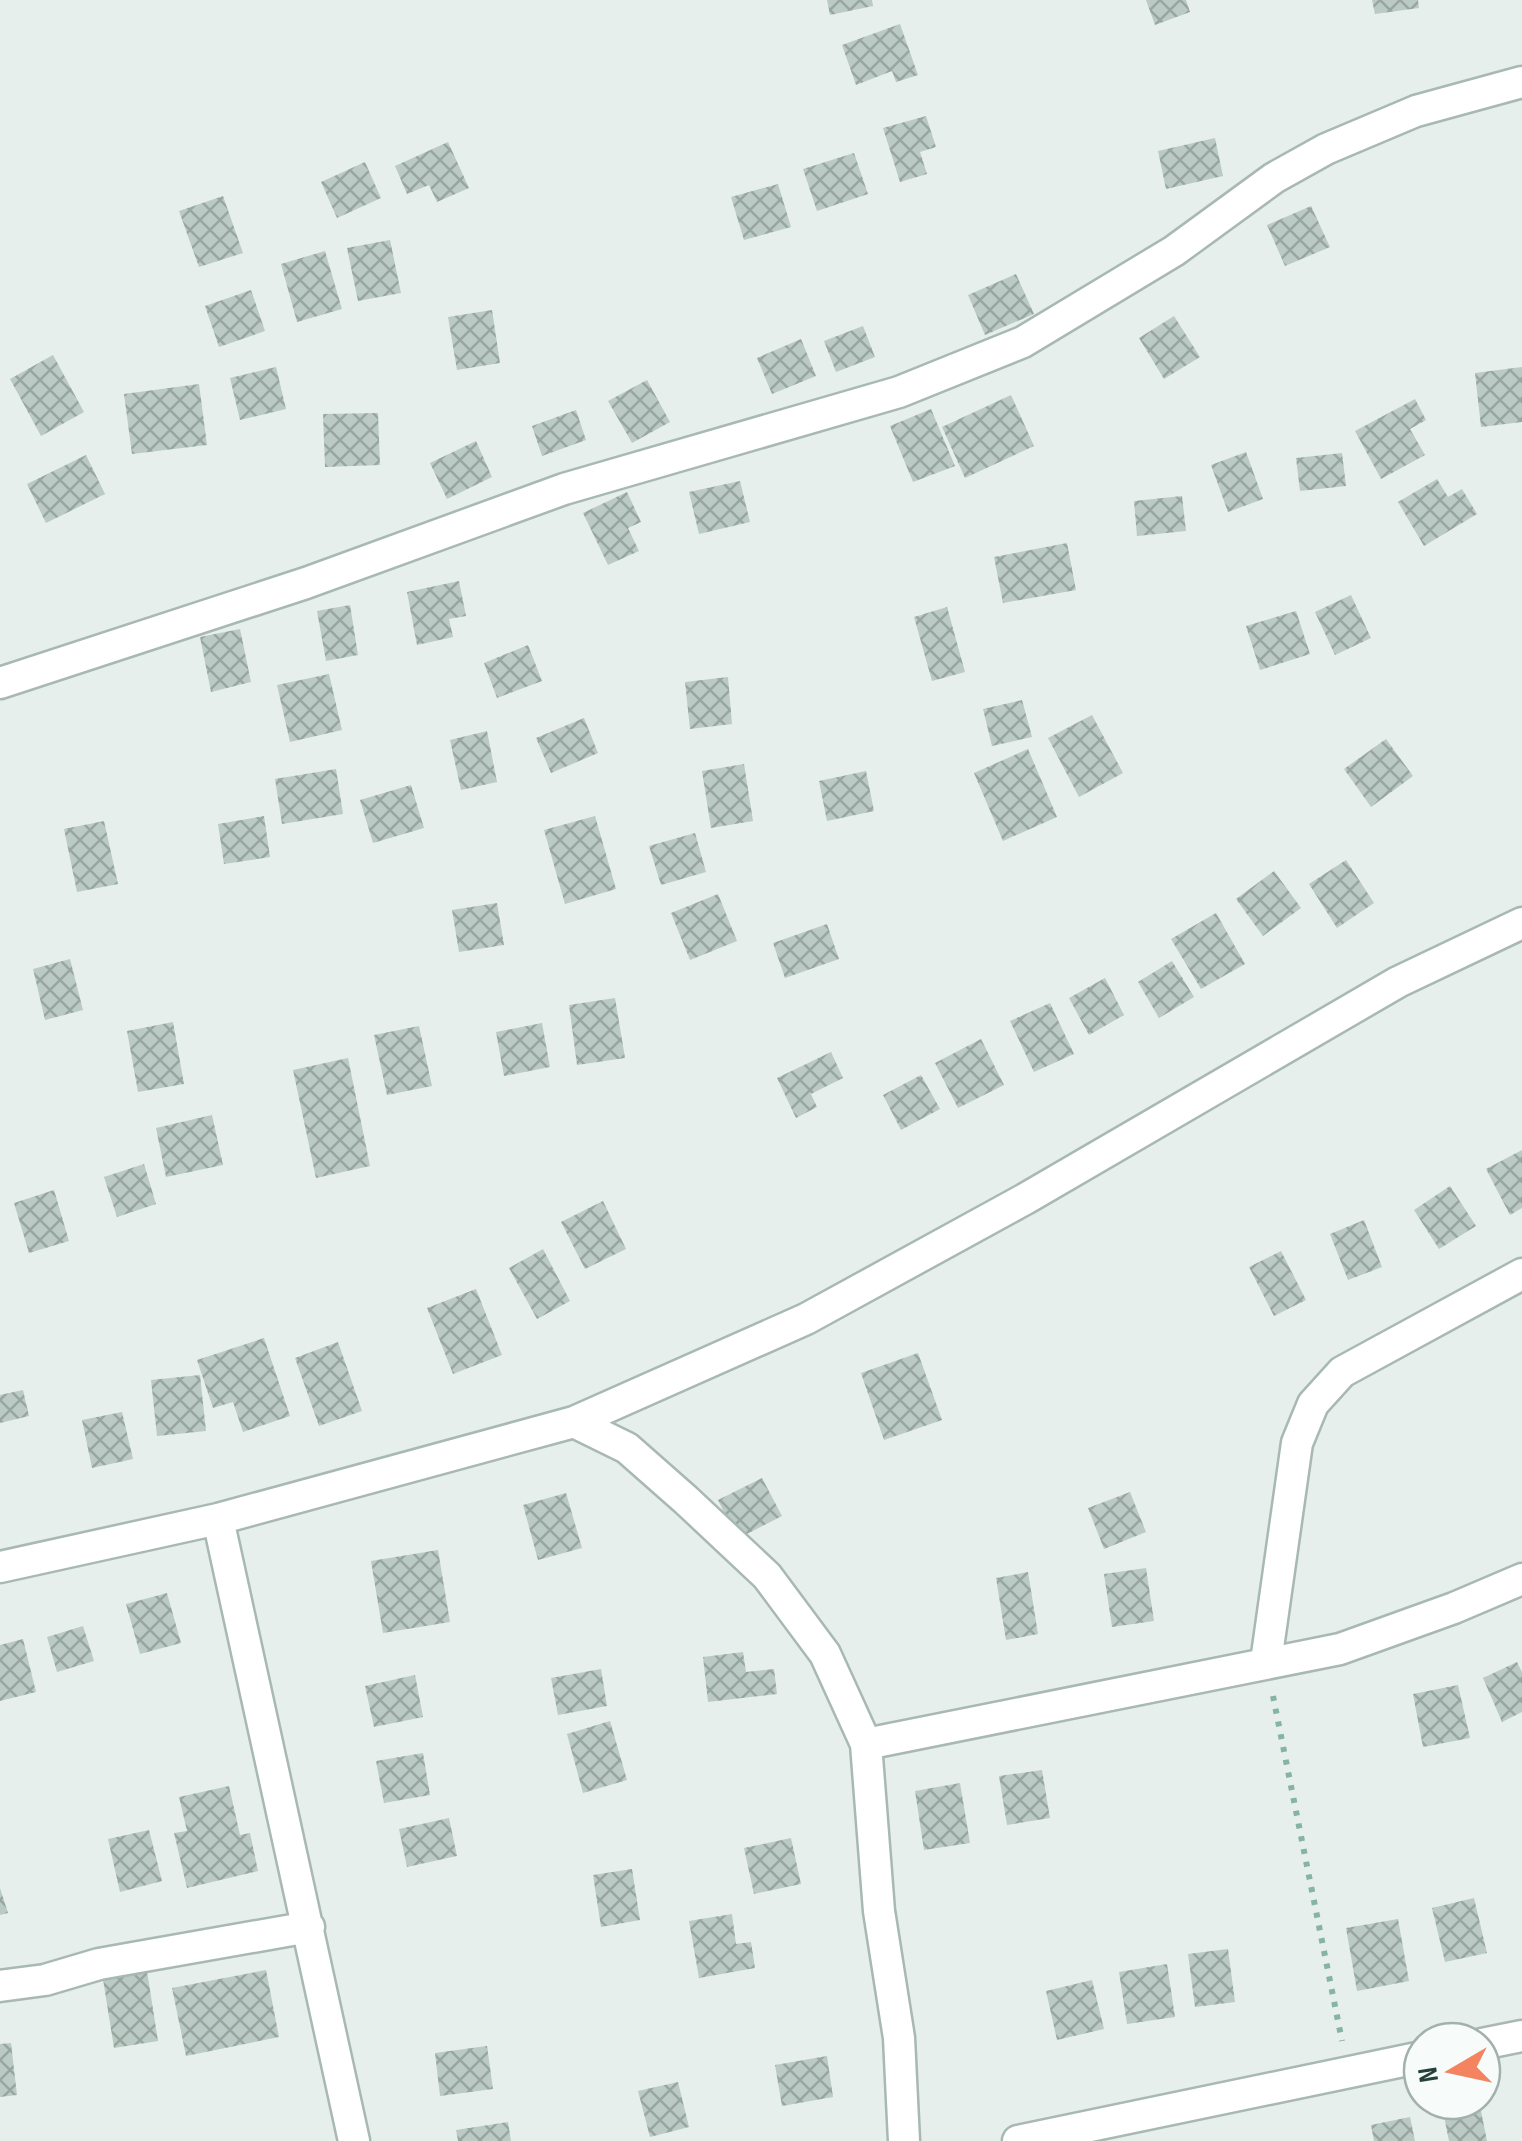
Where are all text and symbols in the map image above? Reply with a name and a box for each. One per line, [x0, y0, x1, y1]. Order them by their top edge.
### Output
north arrow [1402, 2021, 1502, 2121]
text: N [1411, 2065, 1446, 2085]

